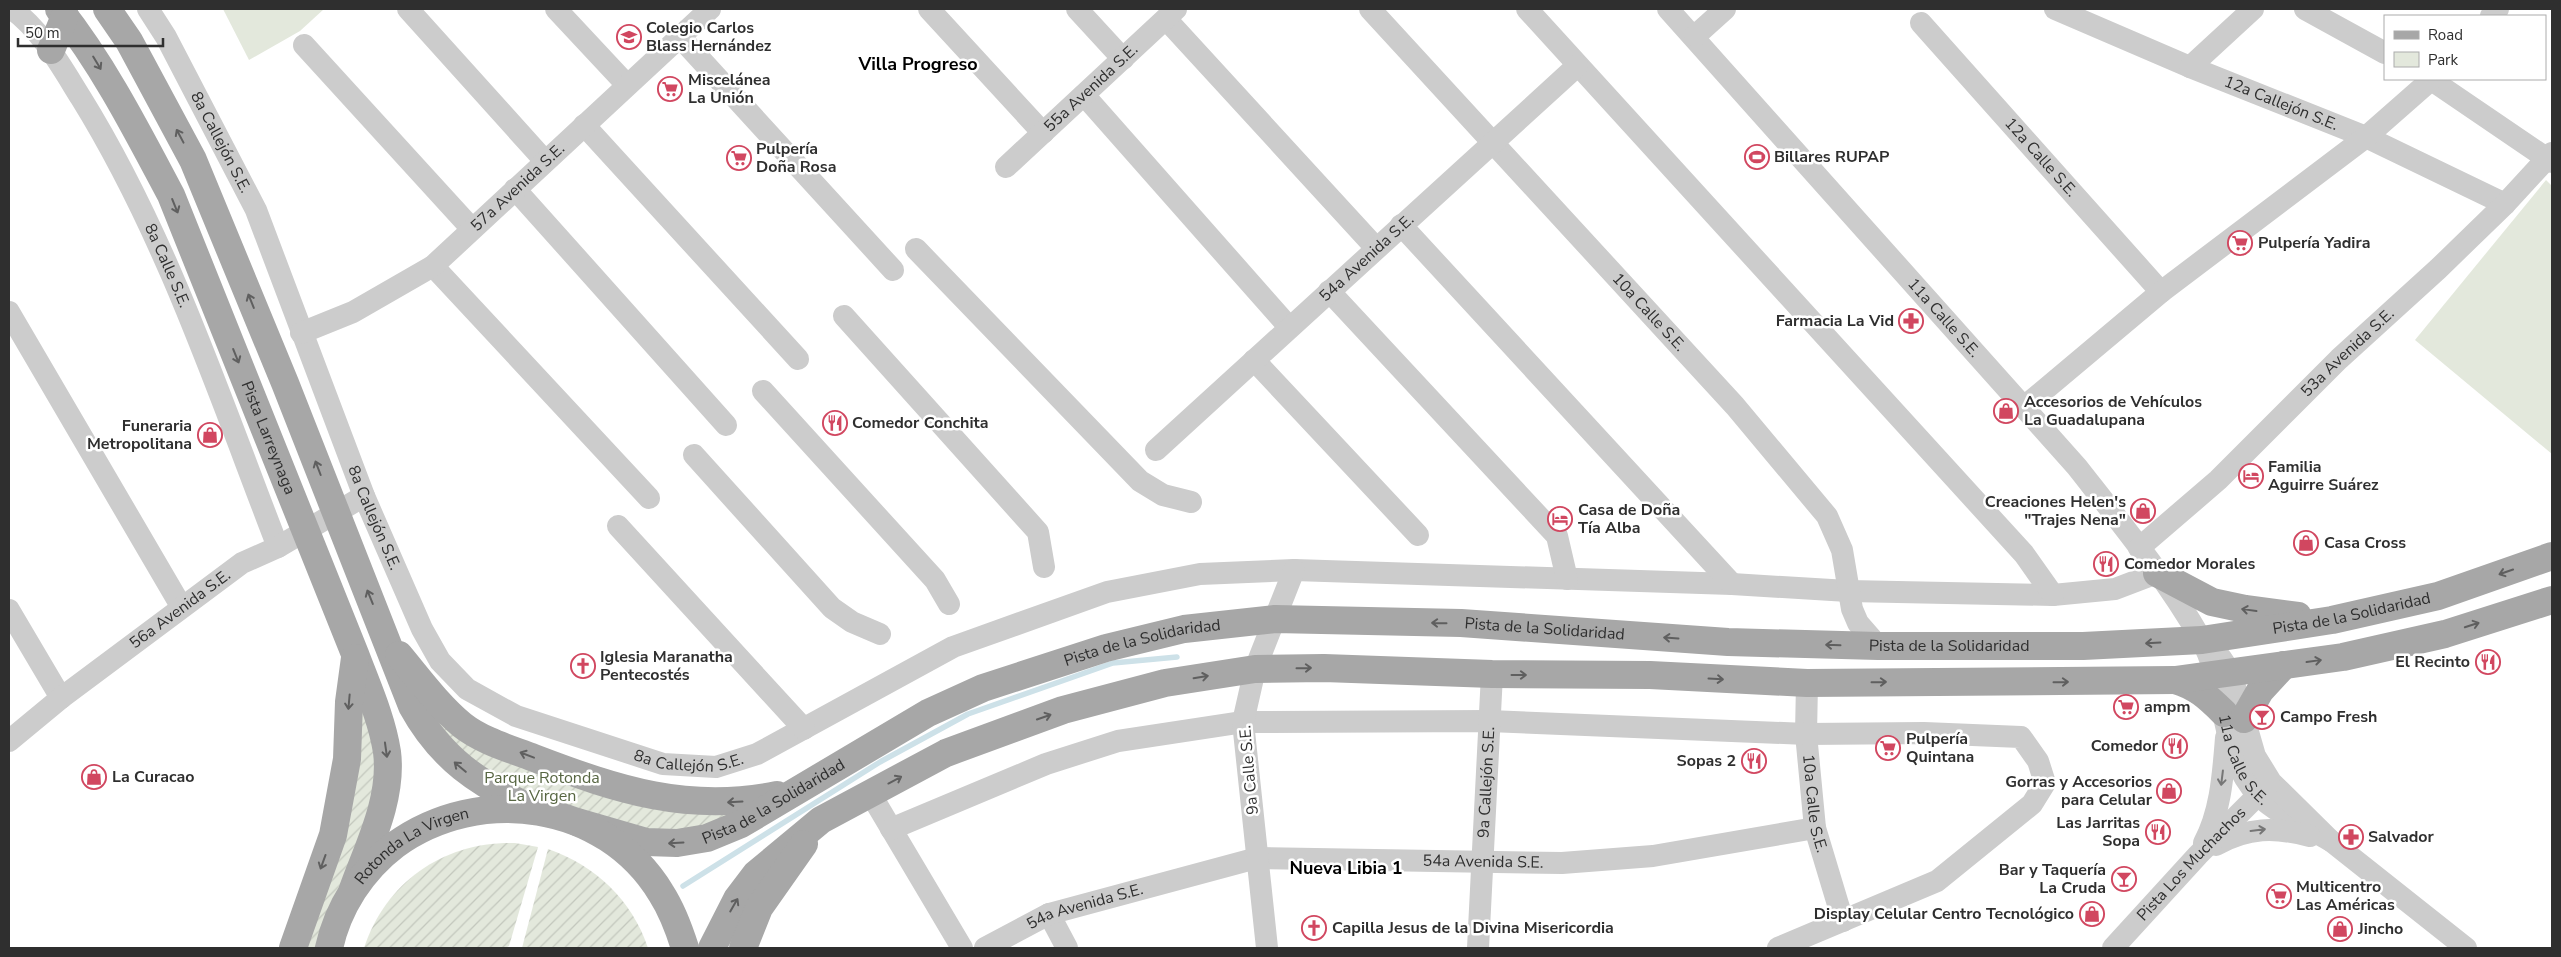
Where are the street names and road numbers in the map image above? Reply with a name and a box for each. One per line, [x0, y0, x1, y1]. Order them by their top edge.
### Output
street label: 55a Avenida S.E. [1039, 39, 1143, 137]
street label: 12a Callejón S.E. [2221, 71, 2341, 136]
street label: 8a Callejón S.E. [185, 88, 256, 197]
street label: 12a Calle S.E. [2000, 113, 2082, 202]
street label: 57a Avenida S.E. [466, 138, 570, 237]
street label: 54a Avenida S.E. [1314, 209, 1419, 307]
street label: 8a Calle S.E. [139, 220, 195, 311]
street label: 10a Calle S.E. [1607, 268, 1691, 356]
street label: 11a Calle S.E. [1902, 273, 1985, 362]
street label: 53a Avenida S.E. [2296, 303, 2399, 402]
street label: Pista Larreynaga [236, 378, 301, 498]
street label: 8a Callejón S.E. [342, 462, 406, 574]
street label: 56a Avenida S.E. [125, 564, 235, 654]
street label: Pista de la Solidaridad [2271, 587, 2433, 640]
street label: Pista de la Solidaridad [1464, 612, 1626, 646]
street label: Pista de la Solidaridad [1061, 614, 1222, 672]
street label: Pista de la Solidaridad [1869, 635, 2029, 657]
street label: 11a Calle S.E. [2213, 712, 2273, 810]
street label: 9a Calle S.E. [1234, 724, 1264, 816]
street label: 9a Callejón S.E. [1473, 726, 1500, 838]
street label: 8a Callejón S.E. [631, 744, 746, 778]
street label: 10a Calle S.E. [1797, 753, 1833, 855]
street label: Pista de la Solidaridad [699, 754, 849, 850]
street label: Rotonda La Virgen [350, 802, 471, 889]
street label: Pista Los Muchachos [2132, 802, 2251, 926]
street label: 54a Avenida S.E. [1422, 850, 1544, 874]
street label: 54a Avenida S.E. [1023, 878, 1146, 935]

